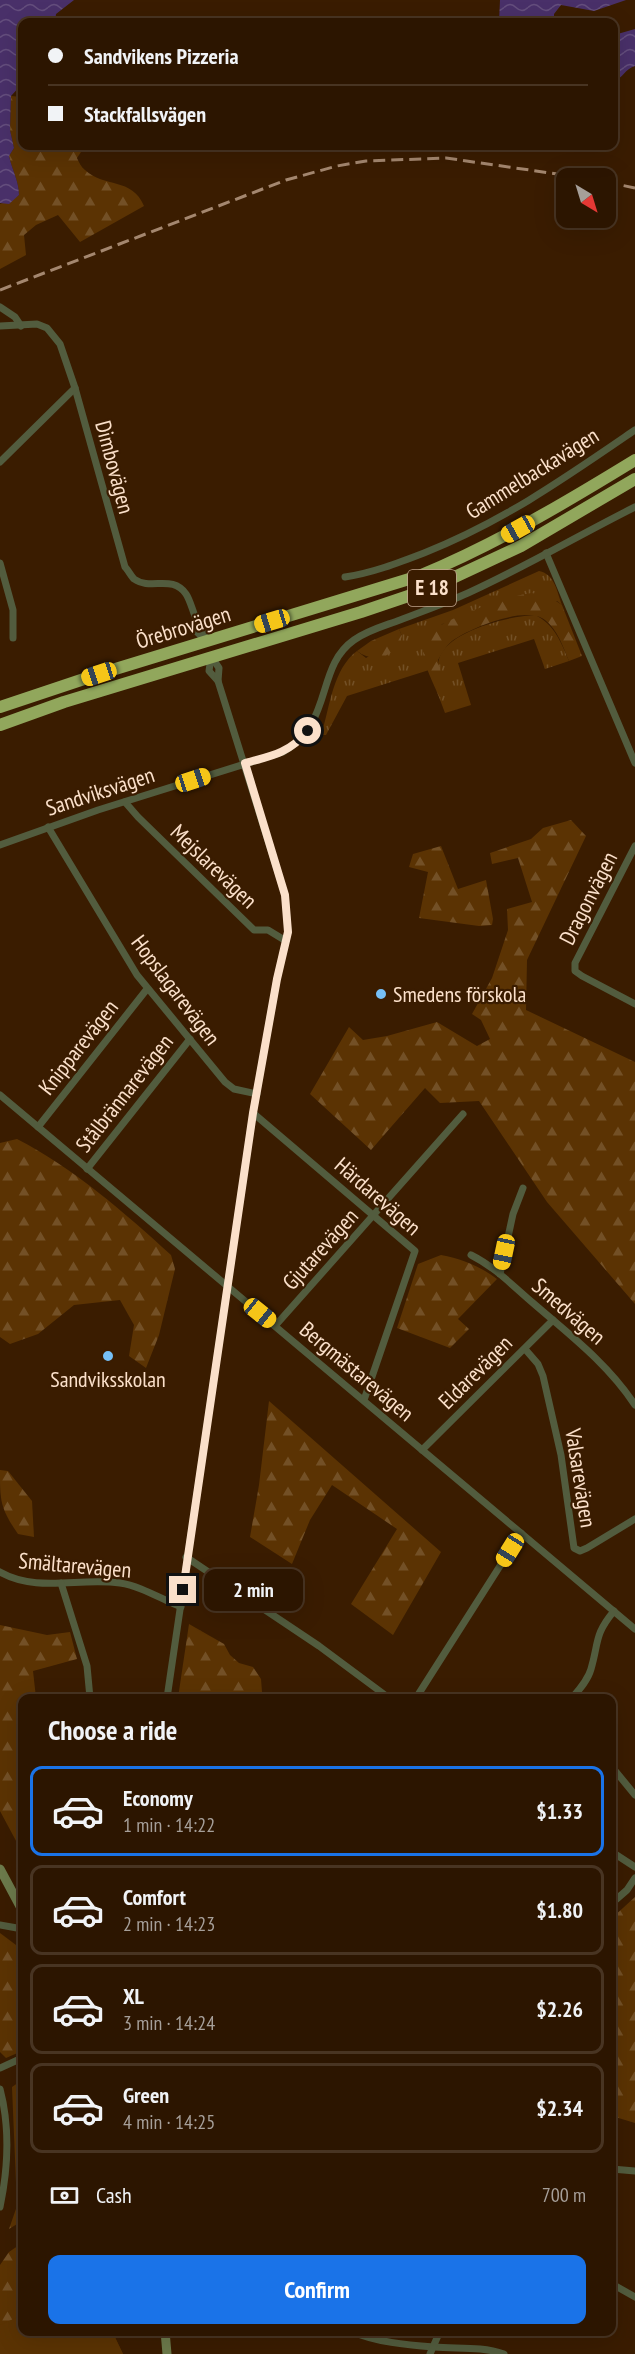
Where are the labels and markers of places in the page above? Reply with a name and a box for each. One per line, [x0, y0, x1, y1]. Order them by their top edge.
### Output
place label: Smedens förskola [393, 980, 526, 1008]
marker: Smedens förskola [374, 987, 388, 1001]
marker: Sandviksskolan [101, 1349, 115, 1363]
place label: Sandviksskolan [50, 1365, 166, 1393]

